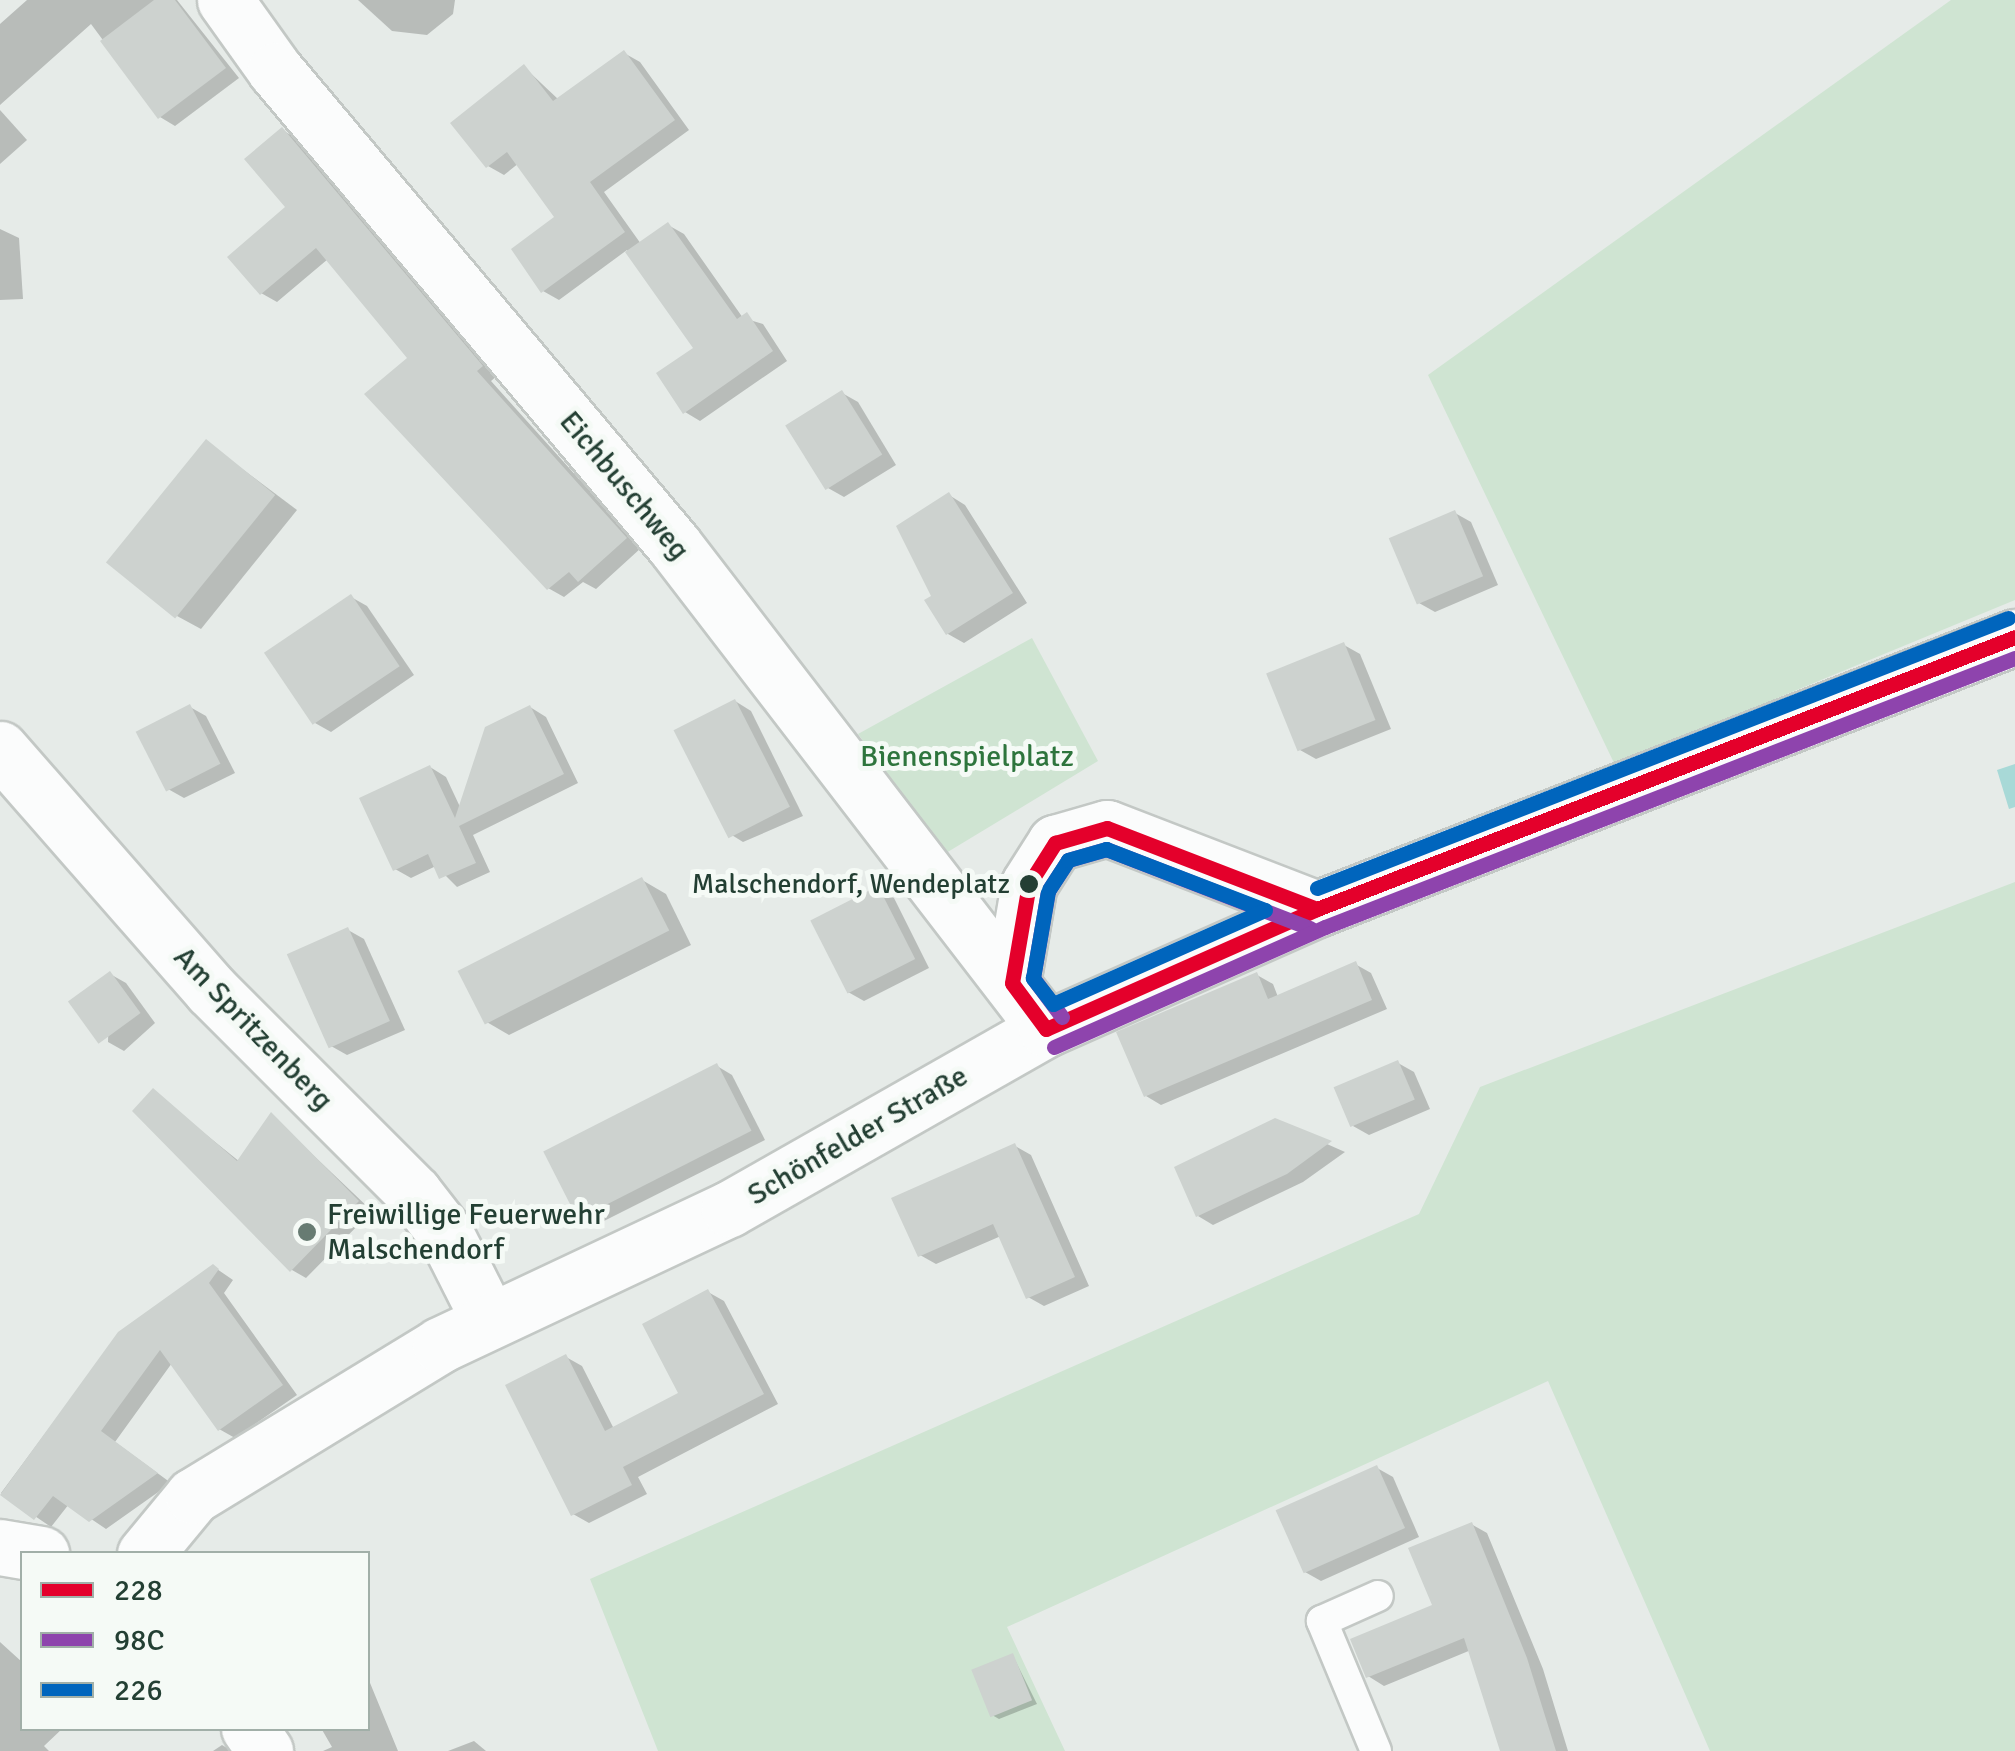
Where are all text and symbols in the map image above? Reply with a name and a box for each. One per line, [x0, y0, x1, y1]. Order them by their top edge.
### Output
street label: Eichbuschweg [551, 404, 697, 568]
park label: Bienenspielplatz [860, 739, 1074, 775]
place label: Malschendorf, Wendeplatz [692, 867, 1010, 901]
marker: Malschendorf, Wendeplatz [1019, 874, 1039, 894]
street label: Am Spritzenberg [166, 940, 340, 1118]
street label: Schönfelder Straße [742, 1058, 974, 1214]
place label: Freiwillige Feuerwehr Malschendorf [327, 1197, 605, 1268]
marker: Freiwillige Feuerwehr Malschendorf [296, 1221, 318, 1243]
legend [20, 1551, 370, 1731]
text: 228 [114, 1572, 163, 1609]
text: 98C [114, 1622, 165, 1659]
text: 226 [114, 1672, 163, 1709]

